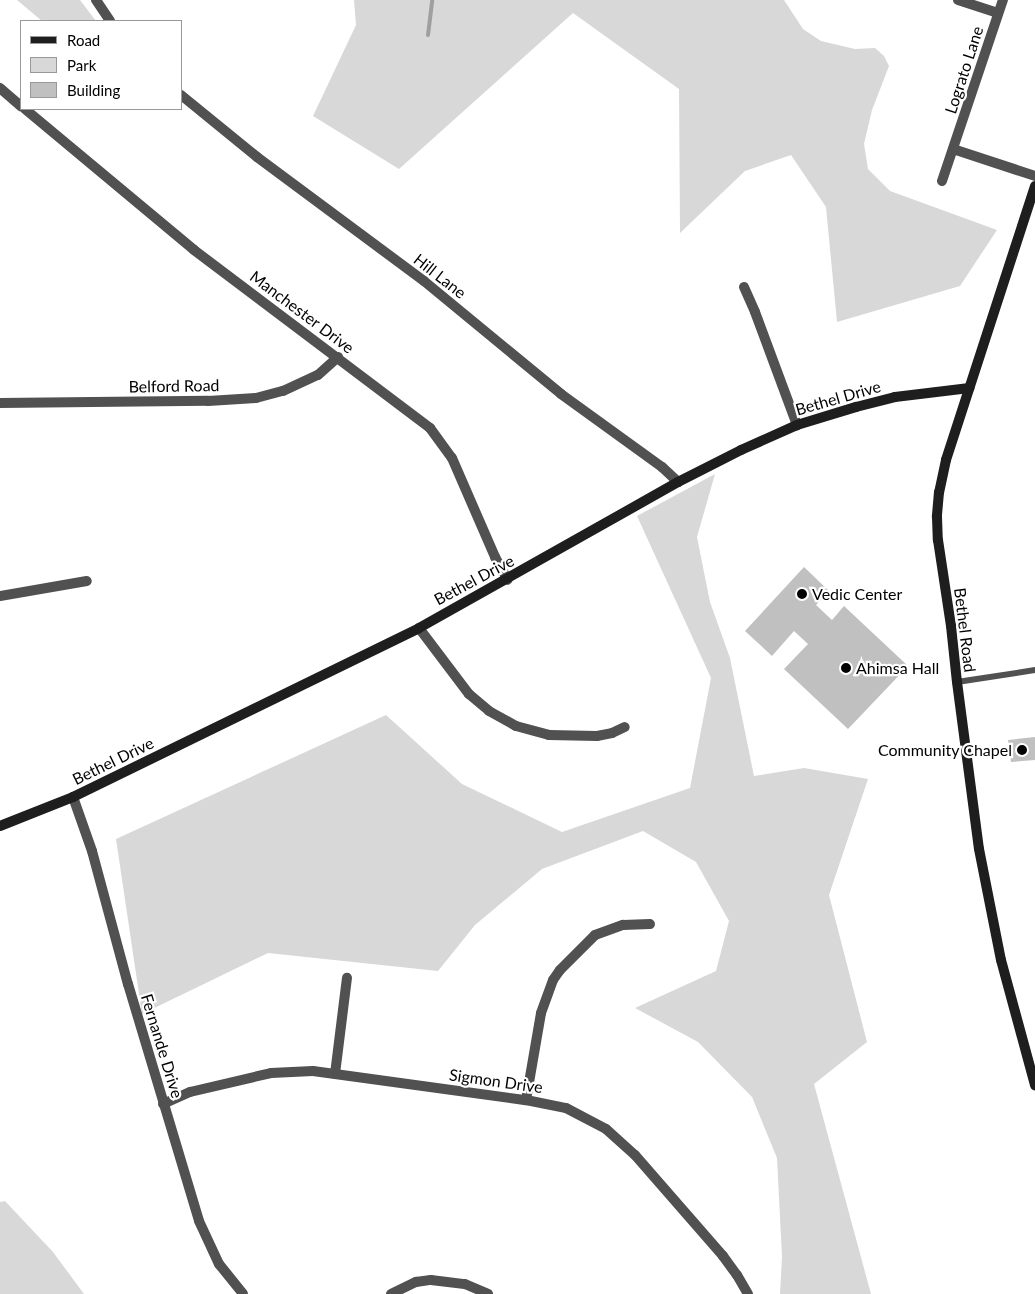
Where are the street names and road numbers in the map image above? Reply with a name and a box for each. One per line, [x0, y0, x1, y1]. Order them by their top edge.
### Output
street label: Lograto Lane [941, 24, 987, 116]
street label: Hill Lane [410, 250, 470, 302]
street label: Manchester Drive [246, 267, 358, 357]
street label: Belford Road [128, 376, 220, 396]
street label: Bethel Drive [793, 377, 883, 419]
street label: Bethel Drive [431, 551, 517, 609]
street label: Bethel Road [950, 587, 980, 673]
street label: Bethel Drive [69, 733, 157, 789]
street label: Fernande Drive [137, 992, 187, 1100]
street label: Sigmon Drive [448, 1065, 544, 1097]

